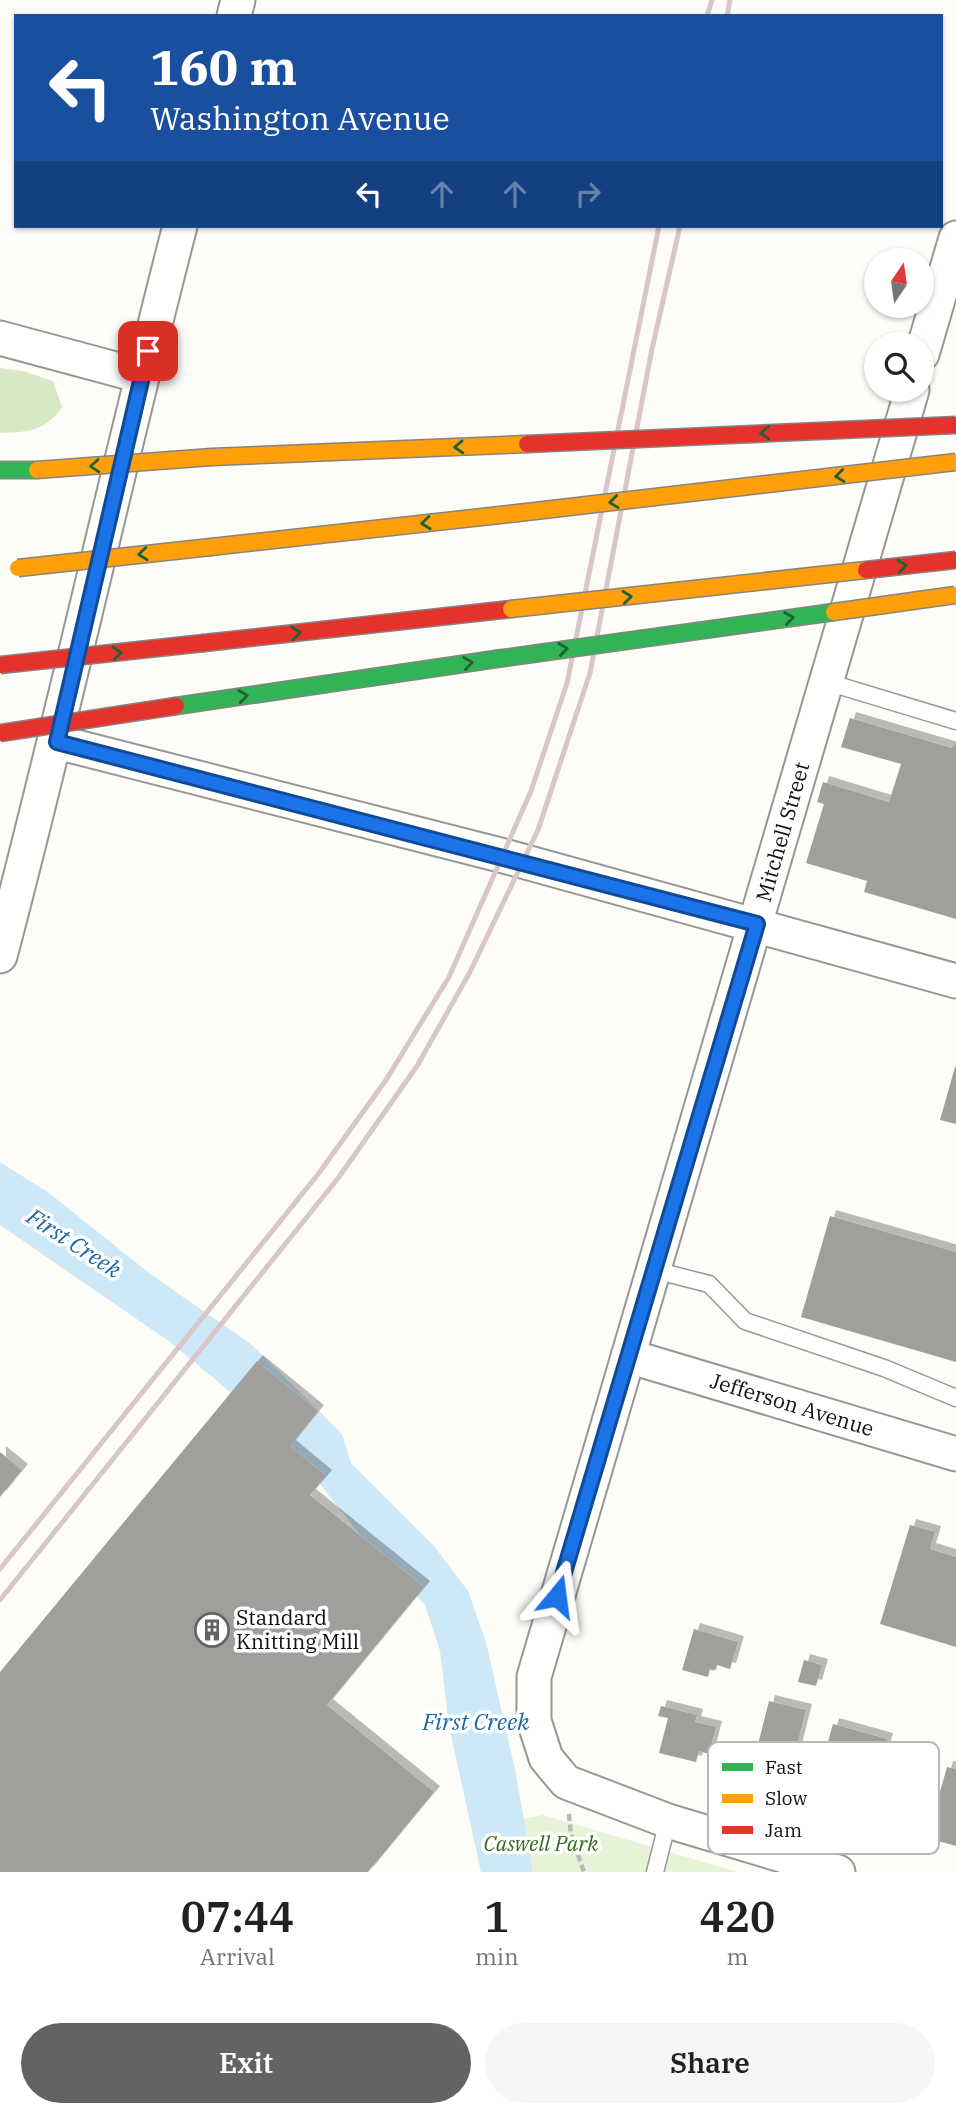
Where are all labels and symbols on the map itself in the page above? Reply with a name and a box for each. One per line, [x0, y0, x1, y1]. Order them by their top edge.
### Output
north arrow [864, 248, 934, 318]
pin [118, 321, 178, 381]
one-way arrow [760, 426, 771, 441]
one-way arrow [453, 439, 464, 454]
one-way arrow [89, 458, 100, 473]
one-way arrow [834, 468, 845, 483]
one-way arrow [608, 495, 619, 510]
one-way arrow [420, 516, 432, 531]
one-way arrow [137, 546, 148, 561]
one-way arrow [896, 559, 908, 574]
one-way arrow [621, 589, 633, 604]
one-way arrow [783, 611, 794, 626]
one-way arrow [291, 626, 302, 641]
one-way arrow [557, 642, 569, 657]
one-way arrow [111, 645, 122, 660]
one-way arrow [463, 655, 474, 670]
one-way arrow [238, 689, 249, 704]
street label: Mitchell Street [749, 759, 815, 905]
water label: First Creek [21, 1200, 128, 1284]
street label: Jefferson Avenue [707, 1366, 877, 1442]
position arrow [520, 1559, 594, 1633]
place label: Standard Knitting Mill [236, 1603, 359, 1655]
building icon: Standard Knitting Mill [193, 1611, 231, 1649]
water label: First Creek [422, 1706, 530, 1736]
legend [708, 1742, 939, 1854]
text: Fast [765, 1755, 803, 1779]
text: Slow [765, 1786, 807, 1810]
text: Jam [765, 1818, 802, 1842]
park label: Caswell Park [484, 1829, 599, 1857]

